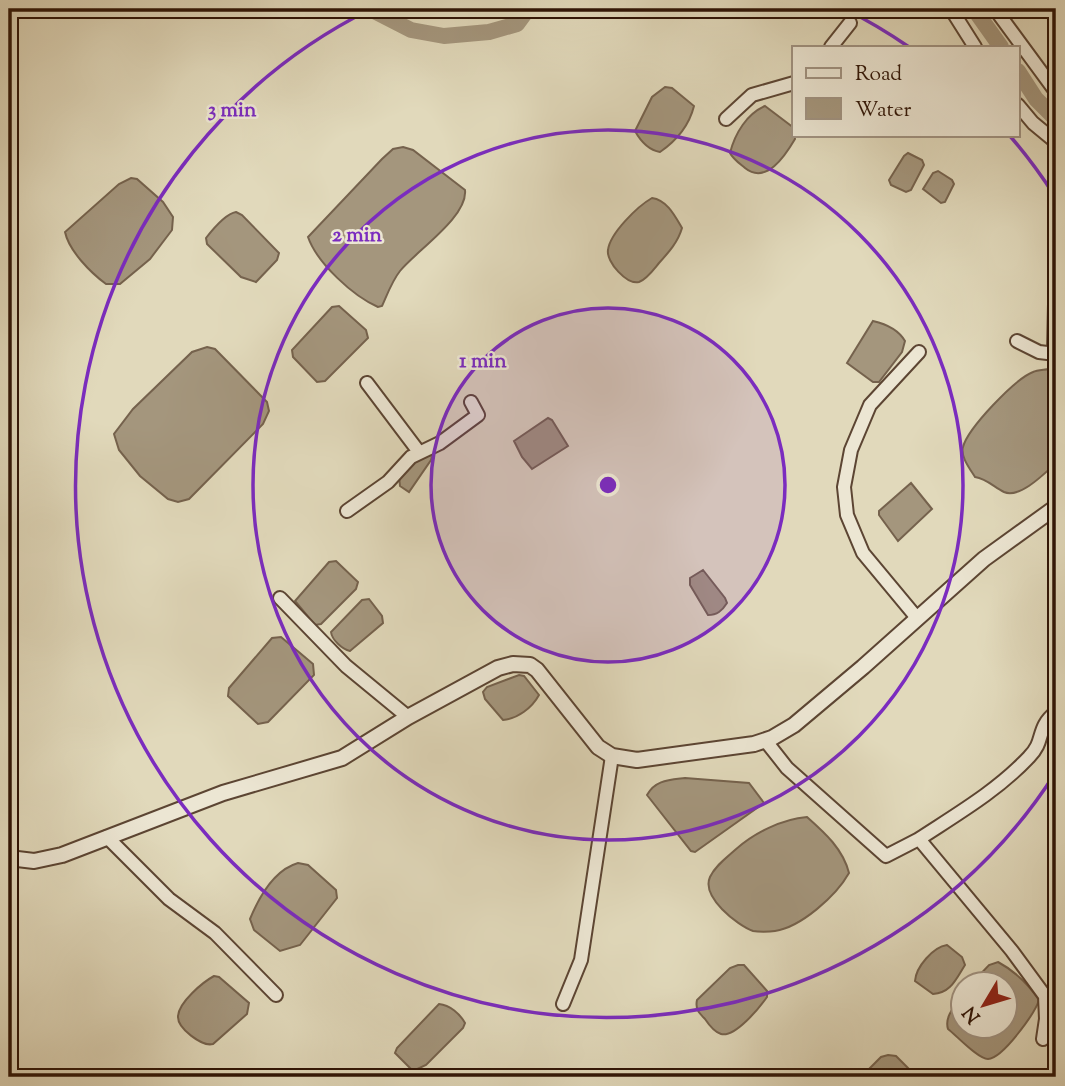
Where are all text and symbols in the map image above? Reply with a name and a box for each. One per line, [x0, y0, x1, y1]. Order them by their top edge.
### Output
legend [792, 46, 1020, 136]
text: Road [855, 60, 902, 90]
text: 3 min [208, 96, 257, 126]
text: Water [855, 96, 912, 126]
text: 2 min [332, 221, 383, 251]
text: 1 min [459, 347, 507, 377]
centre of rings [596, 473, 620, 497]
north arrow [950, 970, 1020, 1040]
text: N [957, 1000, 988, 1028]

